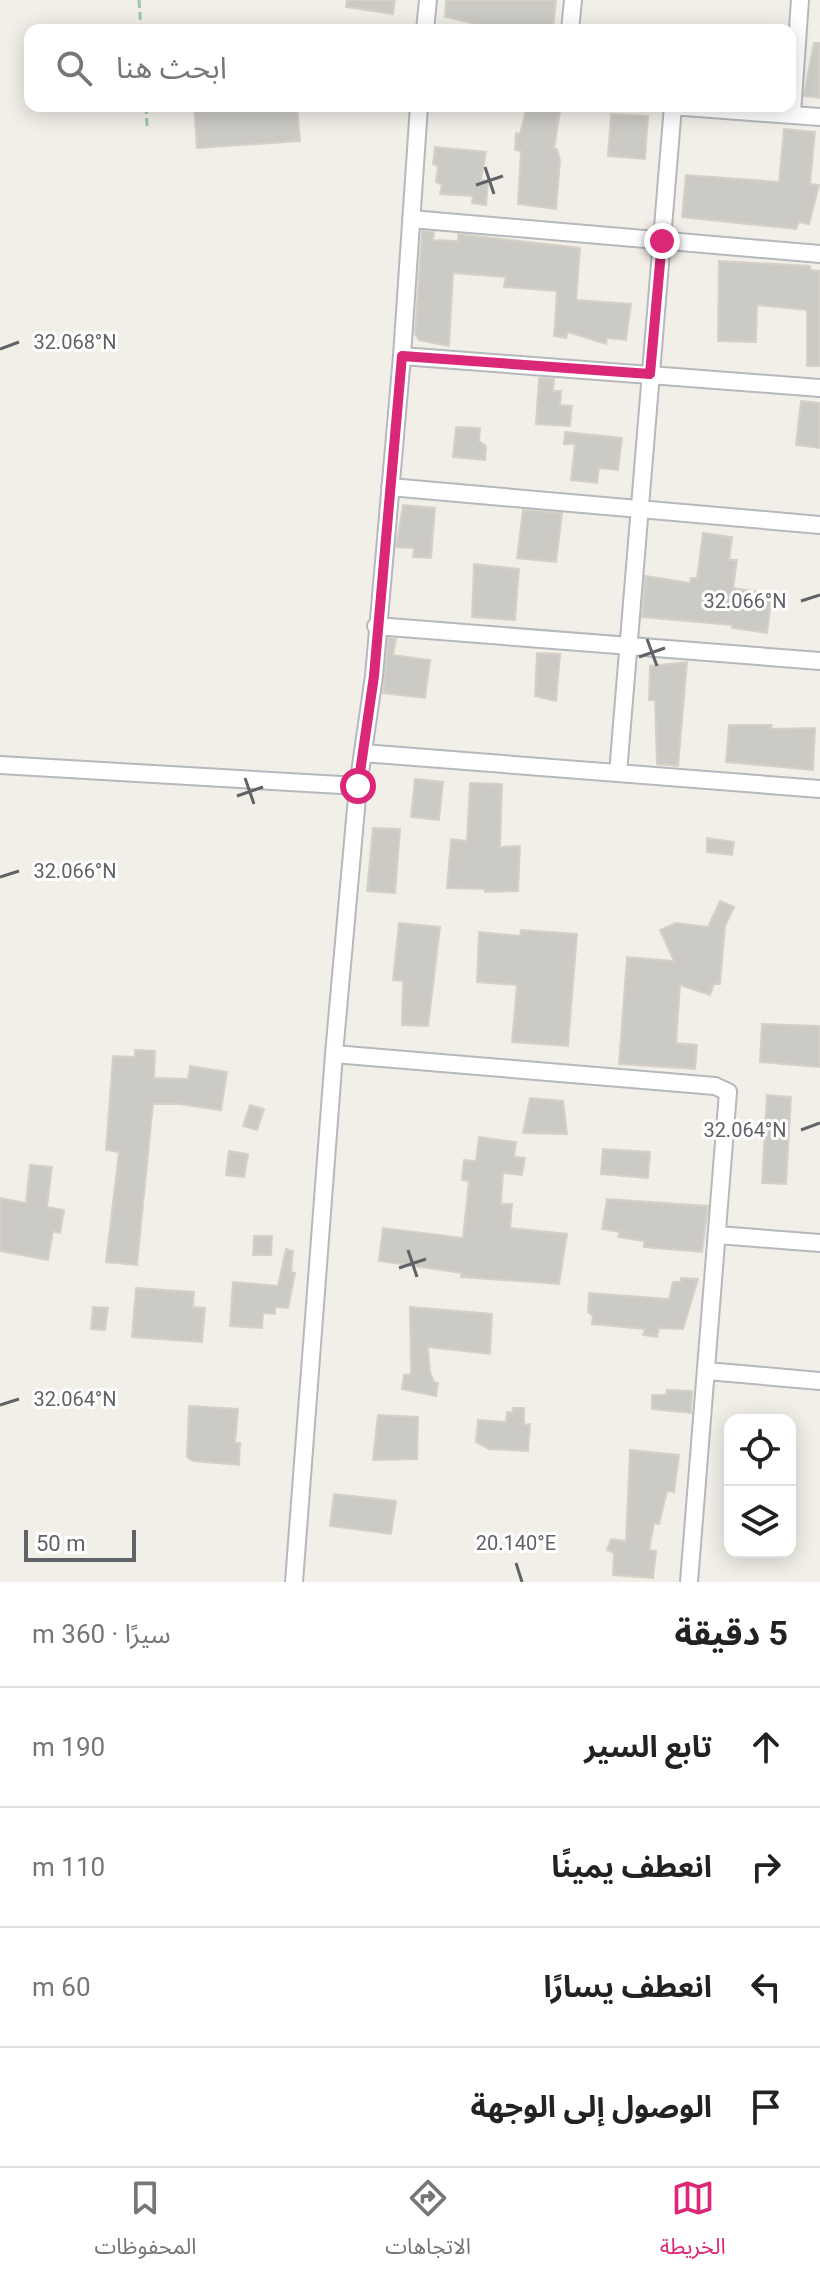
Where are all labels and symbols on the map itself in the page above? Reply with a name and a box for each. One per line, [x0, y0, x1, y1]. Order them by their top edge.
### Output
route end [644, 223, 680, 259]
text: 32.068°N [33, 330, 117, 354]
text: 32.066°N [703, 589, 787, 613]
route start [340, 768, 376, 804]
text: 32.066°N [33, 859, 117, 883]
text: 32.064°N [703, 1118, 787, 1142]
text: 32.064°N [33, 1387, 117, 1411]
scale bar [24, 1526, 136, 1562]
text: 20.140°E [476, 1531, 556, 1555]

